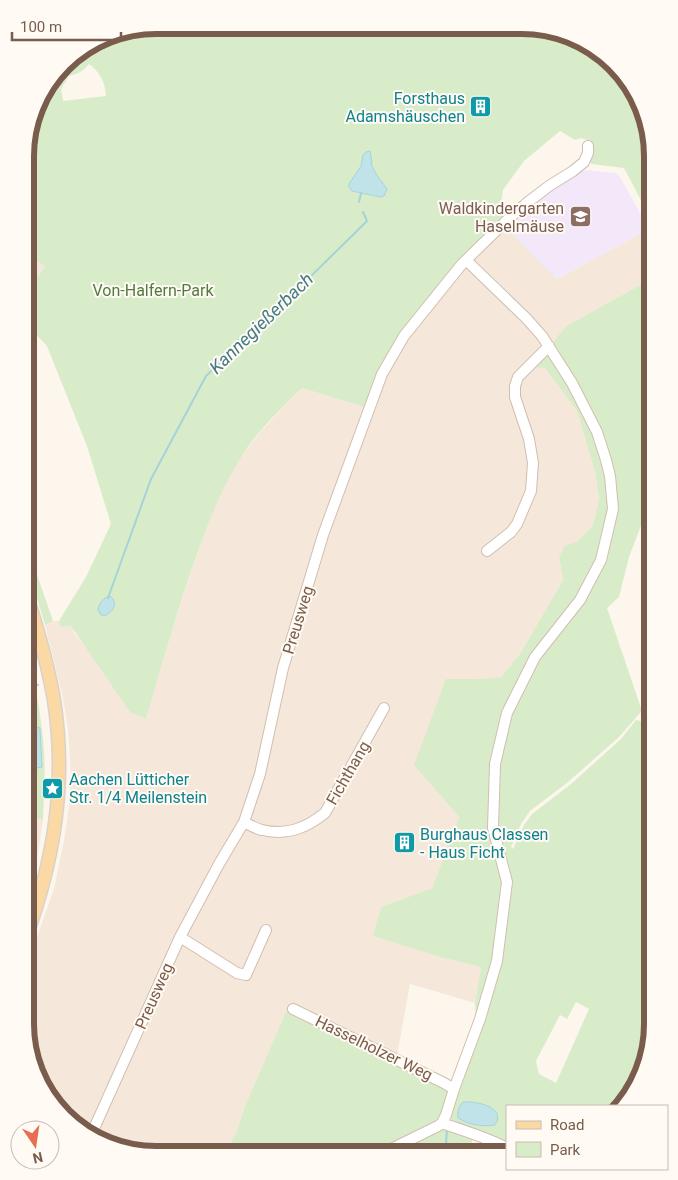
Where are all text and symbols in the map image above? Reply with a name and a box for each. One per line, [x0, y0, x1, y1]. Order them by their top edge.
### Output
scale bar [12, 10, 121, 42]
text: 100 m [20, 18, 62, 36]
place label: Forsthaus Adamshäuschen [345, 89, 465, 126]
building icon: Forsthaus Adamshäuschen [469, 95, 493, 119]
place label: Waldkindergarten Haselmäuse [439, 199, 564, 236]
school or university icon: Waldkindergarten Haselmäuse [568, 205, 592, 229]
water label: Kannegießerbach [205, 268, 317, 378]
park label: Von-Halfern-Park [93, 281, 214, 300]
street label: Preusweg [279, 584, 317, 656]
street label: Fichthang [322, 738, 374, 808]
place label: Aachen Lütticher Str. 1/4 Meilenstein [69, 770, 207, 807]
place icon: Aachen Lütticher Str. 1/4 Meilenstein [41, 776, 65, 800]
place label: Burghaus Classen - Haus Ficht [420, 825, 548, 862]
building icon: Burghaus Classen - Haus Ficht [392, 831, 416, 855]
street label: Preusweg [131, 960, 177, 1032]
street label: Hasselholzer Weg [312, 1011, 436, 1085]
legend [506, 1105, 668, 1170]
text: Road [550, 1116, 584, 1134]
north arrow [10, 1120, 60, 1170]
text: Park [550, 1141, 581, 1159]
text: N [31, 1149, 45, 1167]

